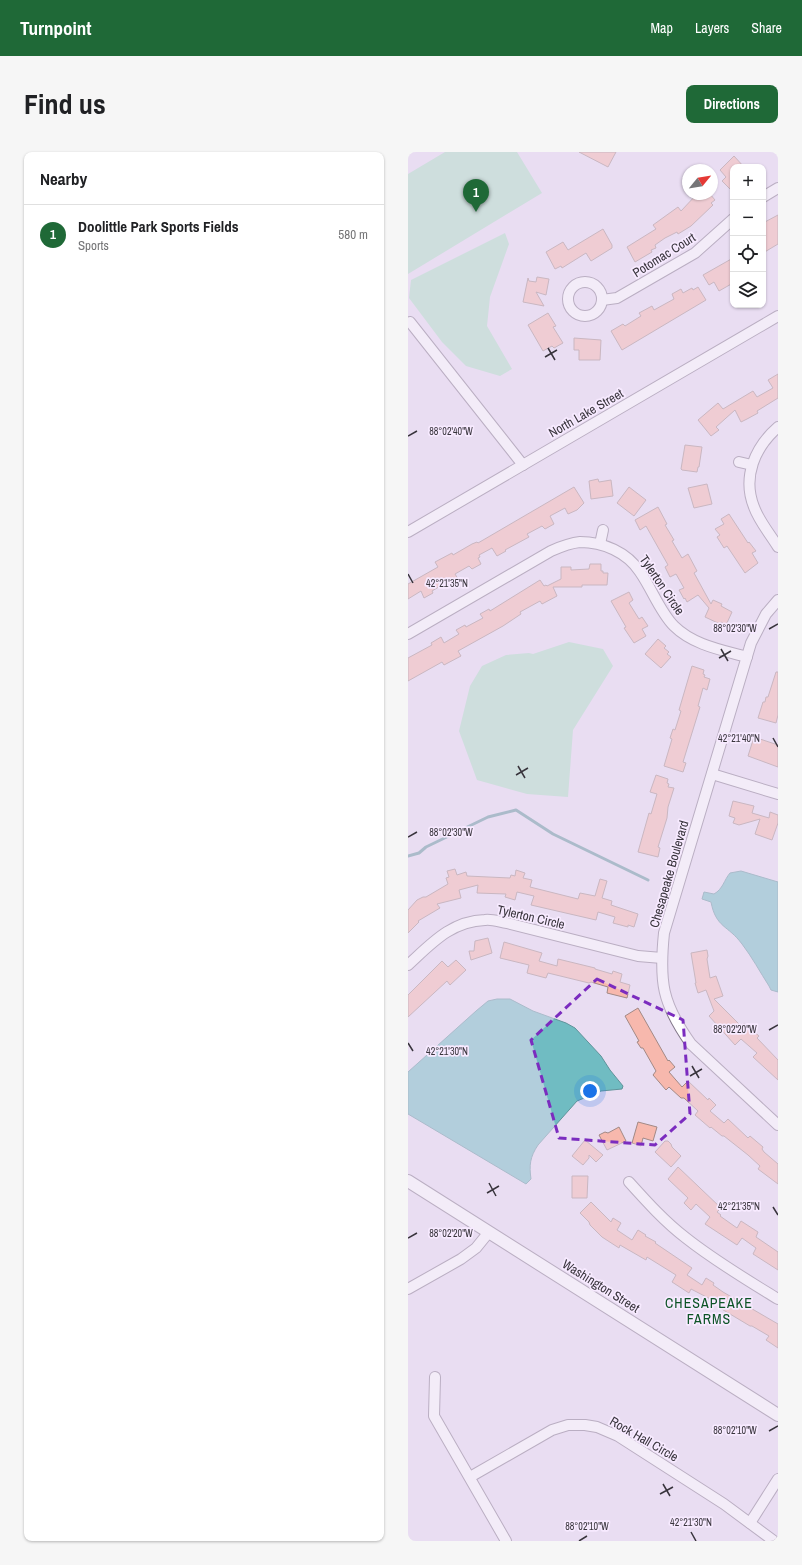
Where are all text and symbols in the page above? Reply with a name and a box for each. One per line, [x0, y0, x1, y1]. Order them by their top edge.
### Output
text: Turnpoint [20, 15, 92, 41]
text: Map [651, 19, 673, 37]
text: Layers [695, 19, 729, 37]
text: Share [751, 19, 782, 37]
text: Find us [24, 85, 106, 123]
button: Directions [686, 85, 778, 123]
north arrow [682, 164, 718, 200]
map controls [730, 164, 766, 308]
button: + [730, 164, 766, 200]
text: Nearby [40, 167, 87, 190]
pin: 1 [463, 179, 489, 212]
button: − [730, 200, 766, 236]
text: Doolittle Park Sports Fields [78, 216, 239, 237]
text: 1 [50, 226, 56, 243]
text: 580 m [338, 226, 368, 243]
street label: Potomac Court [629, 229, 699, 281]
button: locate [730, 236, 766, 272]
text: Sports [78, 237, 109, 254]
button: layers [730, 272, 766, 308]
street label: North Lake Street [546, 385, 626, 441]
text: 88°02'40"W [429, 425, 473, 438]
street label: Tylerton Circle [636, 552, 688, 618]
text: 42°21'35"N [426, 577, 468, 590]
text: 88°02'30"W [713, 622, 757, 635]
text: 42°21'40"N [718, 732, 760, 745]
street label: Chesapeake Boulevard [646, 818, 692, 930]
text: 88°02'30"W [429, 826, 473, 839]
street label: Tylerton Circle [496, 901, 566, 933]
text: 88°02'20"W [713, 1023, 757, 1036]
text: 42°21'30"N [426, 1045, 468, 1058]
your location [580, 1081, 600, 1101]
text: 42°21'35"N [718, 1200, 760, 1213]
text: 88°02'20"W [429, 1227, 473, 1240]
street label: Washington Street [559, 1255, 643, 1317]
district label: CHESAPEAKE FARMS [665, 1294, 753, 1328]
street label: Rock Hall Circle [607, 1413, 681, 1465]
text: 88°02'10"W [713, 1424, 757, 1437]
text: 42°21'30"N [670, 1516, 712, 1529]
text: 88°02'10"W [565, 1520, 609, 1533]

